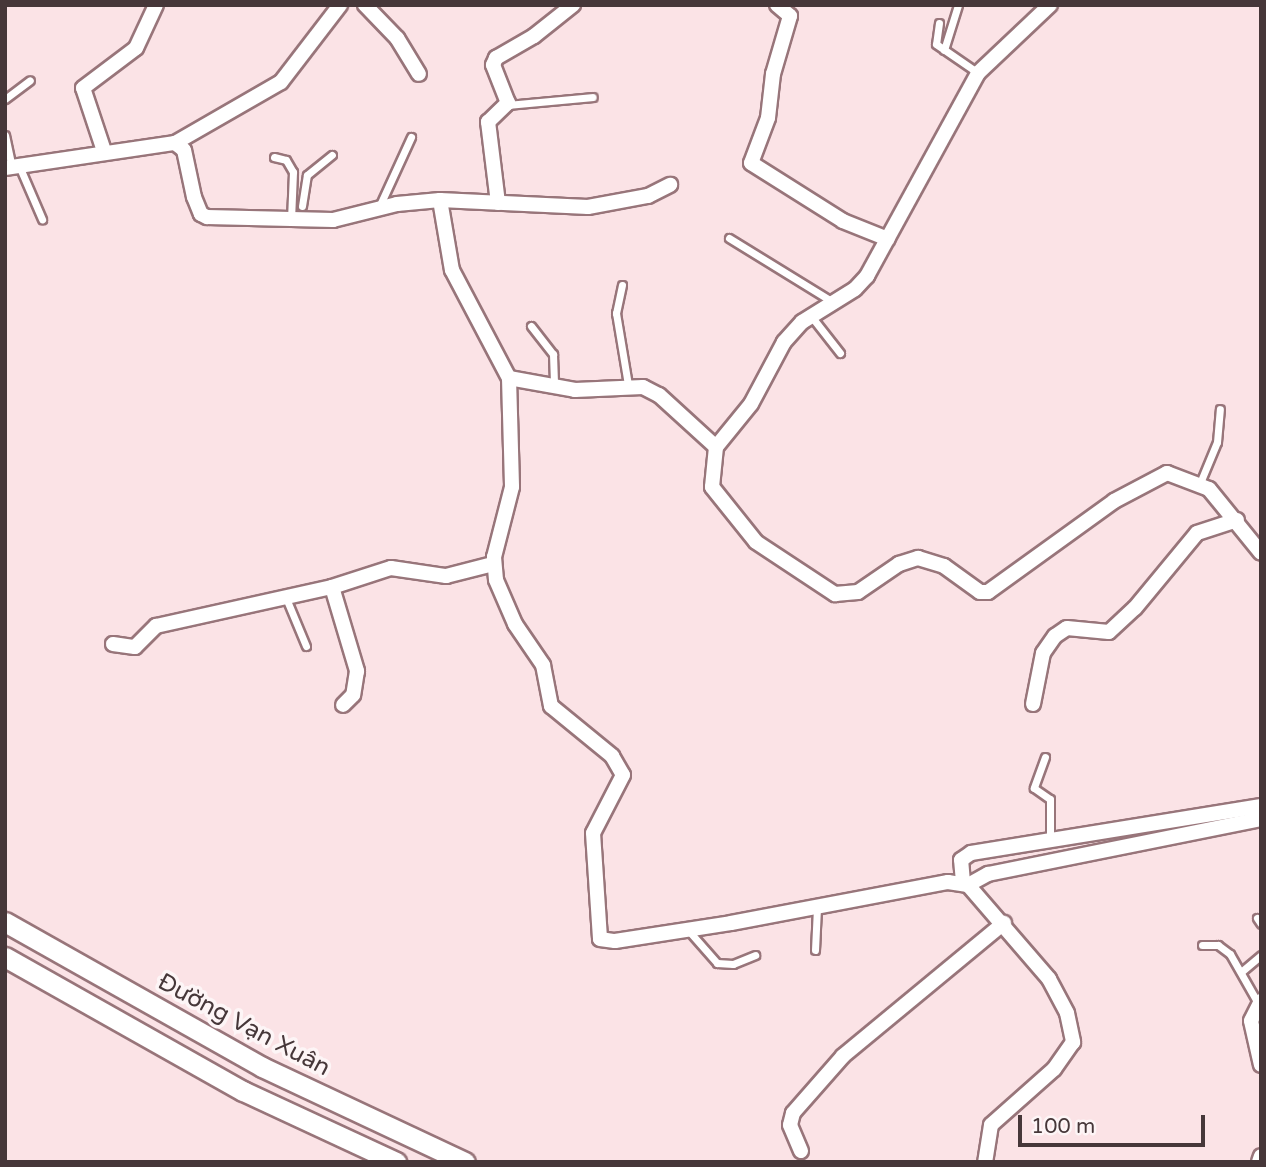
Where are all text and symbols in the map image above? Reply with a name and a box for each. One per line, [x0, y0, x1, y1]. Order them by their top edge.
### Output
street label: Đường Vạn Xuân [153, 967, 335, 1083]
scale bar [1021, 1100, 1208, 1144]
text: 100 m [1031, 1114, 1095, 1139]

